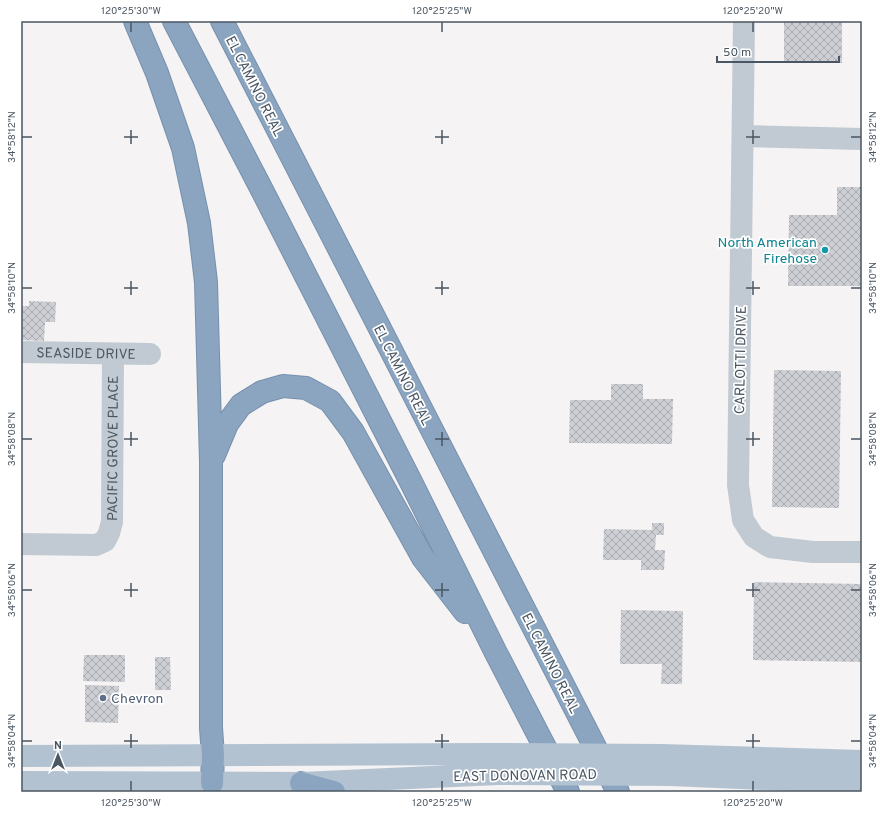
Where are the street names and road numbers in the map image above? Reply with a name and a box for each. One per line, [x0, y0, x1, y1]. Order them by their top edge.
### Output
street label: EL CAMINO REAL [221, 34, 286, 140]
street label: CARLOTTI DRIVE [732, 306, 751, 414]
street label: EL CAMINO REAL [369, 323, 434, 429]
street label: SEASIDE DRIVE [36, 345, 136, 364]
street label: PACIFIC GROVE PLACE [105, 375, 123, 521]
street label: EL CAMINO REAL [517, 611, 582, 717]
street label: EAST DONOVAN ROAD [453, 767, 597, 786]

